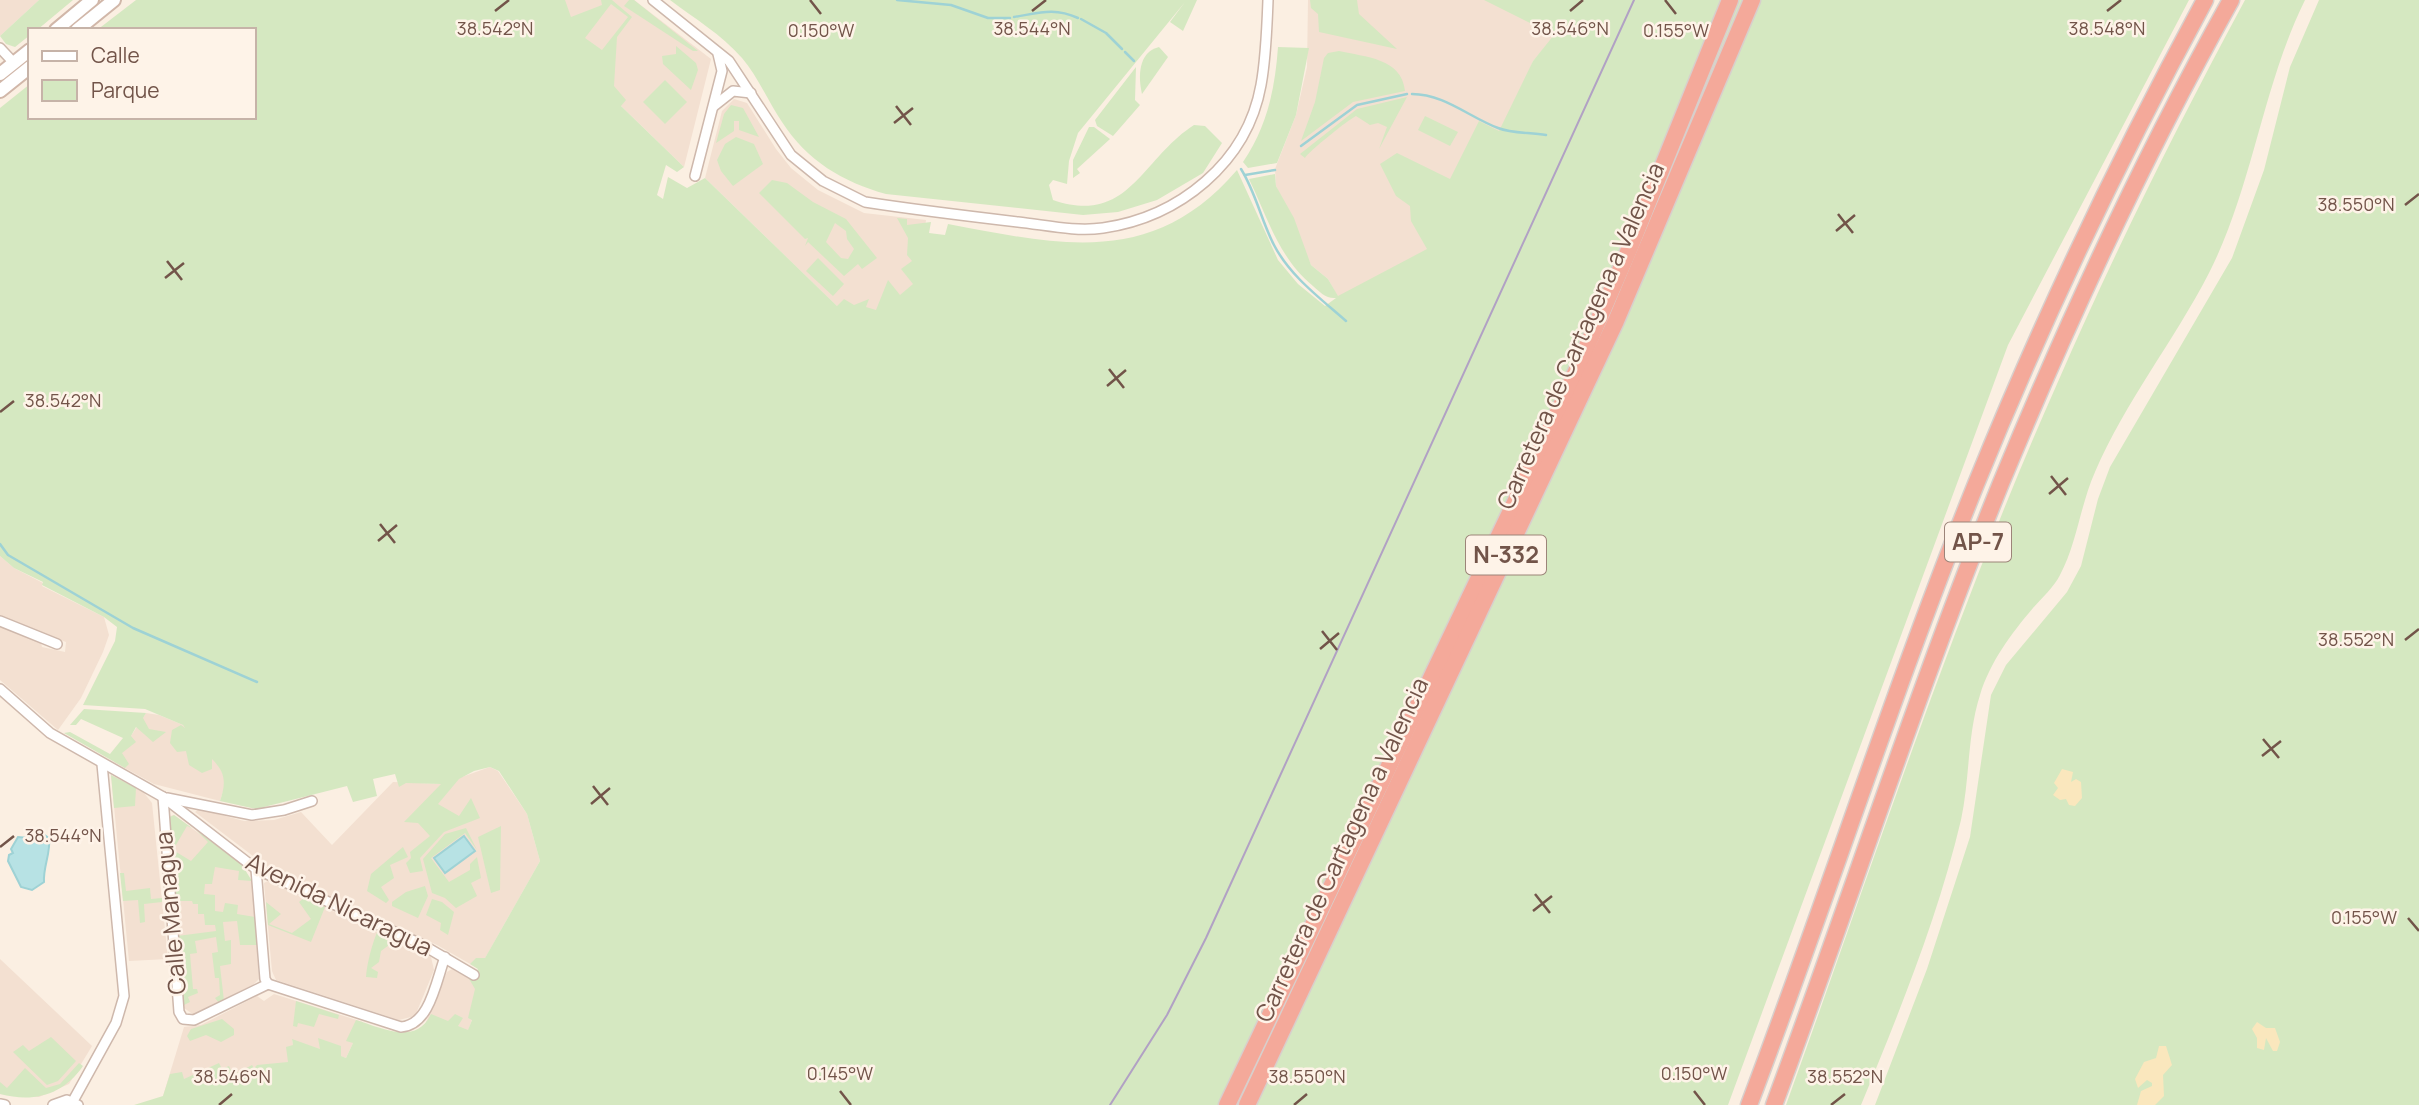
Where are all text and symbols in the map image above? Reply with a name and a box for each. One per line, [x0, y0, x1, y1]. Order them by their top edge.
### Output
text: 38.542°N [457, 16, 533, 40]
text: 38.544°N [993, 16, 1071, 40]
text: 38.546°N [1531, 16, 1609, 40]
text: 38.548°N [2069, 16, 2145, 40]
text: 0.150°W [788, 18, 855, 42]
text: 0.155°W [1643, 18, 1709, 42]
legend [28, 28, 256, 119]
text: Calle [91, 41, 140, 69]
text: Parque [91, 76, 160, 104]
street label: Carretera de Cartagena a Valencia [1488, 157, 1671, 514]
text: 38.550°N [2317, 192, 2395, 216]
text: 38.542°N [25, 388, 101, 412]
road number: AP-7 [1945, 522, 2011, 562]
road number: N-332 [1466, 536, 1546, 575]
text: 38.552°N [2318, 627, 2394, 651]
street label: Carretera de Cartagena a Valencia [1246, 672, 1435, 1027]
text: 38.544°N [24, 823, 102, 847]
street label: Calle Managua [146, 830, 193, 996]
street label: Avenida Nicaragua [241, 844, 438, 963]
text: 0.155°W [2331, 905, 2397, 929]
text: 0.145°W [807, 1061, 873, 1085]
text: 0.150°W [1661, 1061, 1728, 1085]
text: 38.546°N [193, 1064, 271, 1088]
text: 38.550°N [1268, 1064, 1346, 1088]
text: 38.552°N [1807, 1064, 1883, 1088]

